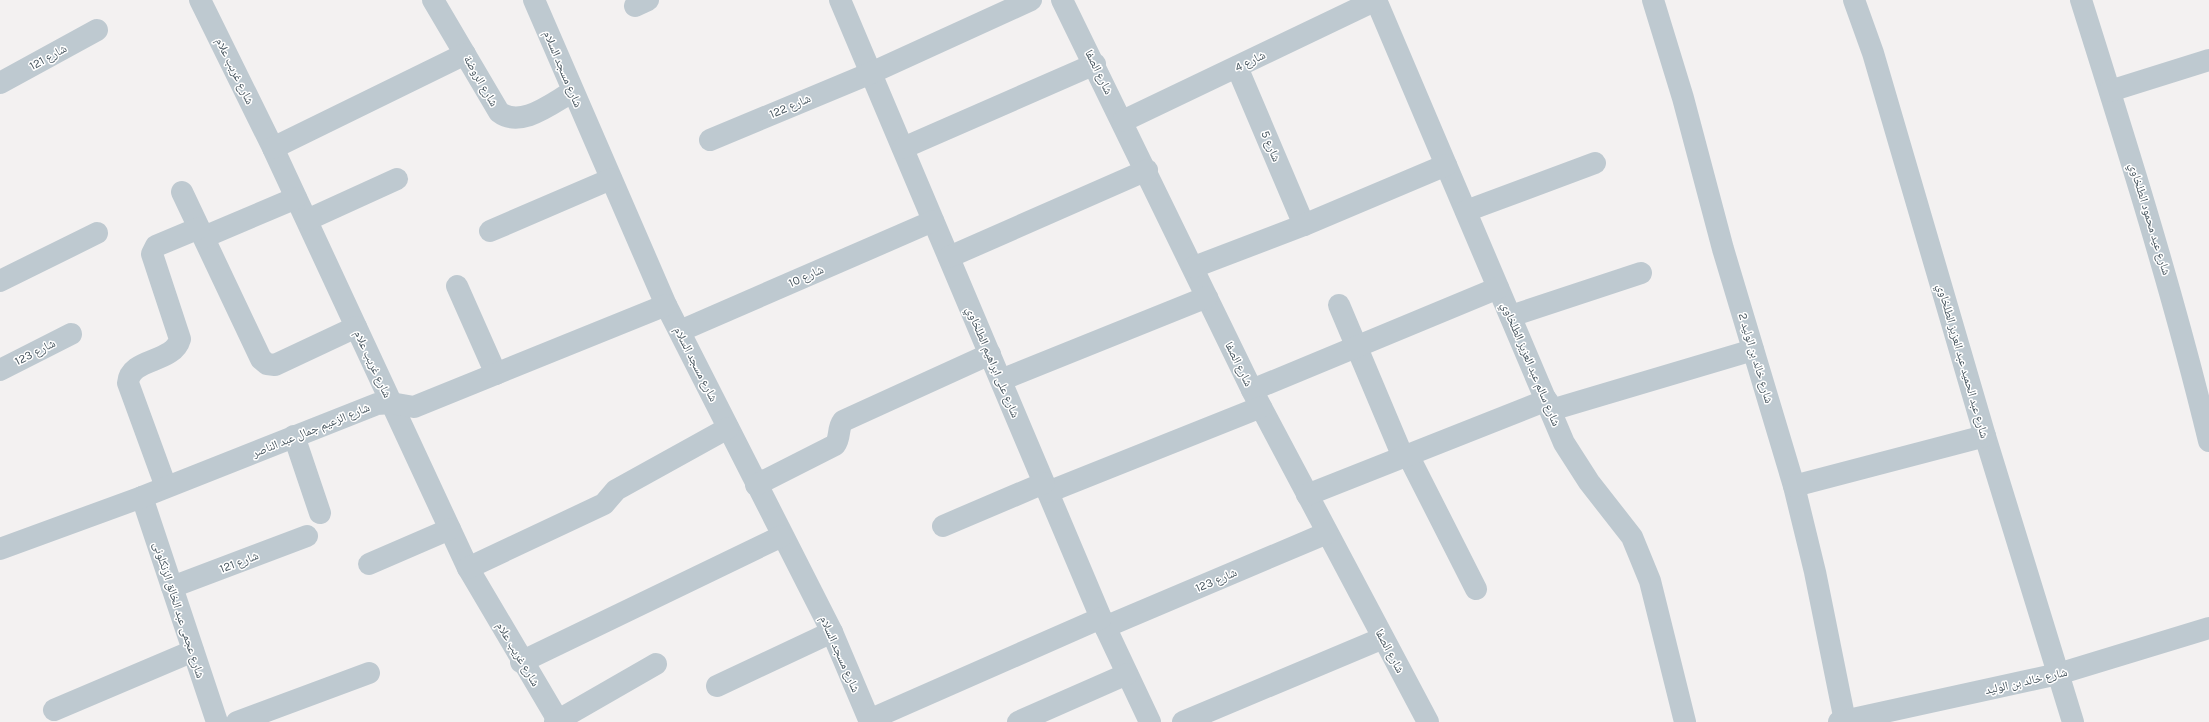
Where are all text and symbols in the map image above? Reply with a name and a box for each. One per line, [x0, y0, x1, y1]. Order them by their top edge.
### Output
street label: شارع مسجد السلام [540, 28, 586, 110]
street label: شارع غريب علام [212, 35, 257, 107]
street label: شارع 121 [27, 41, 70, 74]
street label: شارع الصفا [1081, 47, 1116, 97]
street label: شارع 4 [1232, 48, 1268, 75]
street label: شارع الروضة [460, 53, 501, 110]
street label: شارع 122 [767, 91, 813, 122]
street label: شارع 5 [1257, 128, 1284, 164]
street label: شارع عيد محمود الطلخاوي [2123, 161, 2174, 278]
street label: شارع 10 [786, 262, 826, 291]
street label: شارع عبد الحميد عبد العزيز الطلخاوي [1931, 282, 1992, 441]
street label: شارع سالم عبد العزيز الطلخاوي [1496, 300, 1564, 429]
street label: شارع على ابراهيم الطلخاوي [960, 304, 1023, 421]
street label: شارع خالد بن الوليد 2 [1735, 311, 1776, 405]
street label: شارع مسجد السلام [670, 324, 721, 404]
street label: شارع غريب علام [350, 328, 395, 400]
street label: شارع 123 [12, 336, 58, 369]
street label: شارع الصفا [1221, 339, 1256, 389]
street label: شارع الزعيم جمال عبد الناصر [249, 400, 372, 461]
street label: شارع عجمى عبد الخالق الزنكلونى [149, 540, 208, 680]
street label: شارع 121 [218, 548, 261, 577]
street label: شارع 123 [1193, 565, 1239, 596]
street label: شارع مسجد السلام [816, 614, 863, 695]
street label: شارع غريب علام [492, 619, 543, 689]
street label: شارع الصفا [1372, 626, 1408, 676]
street label: شارع خالد بن الوليد [1983, 665, 2069, 698]

